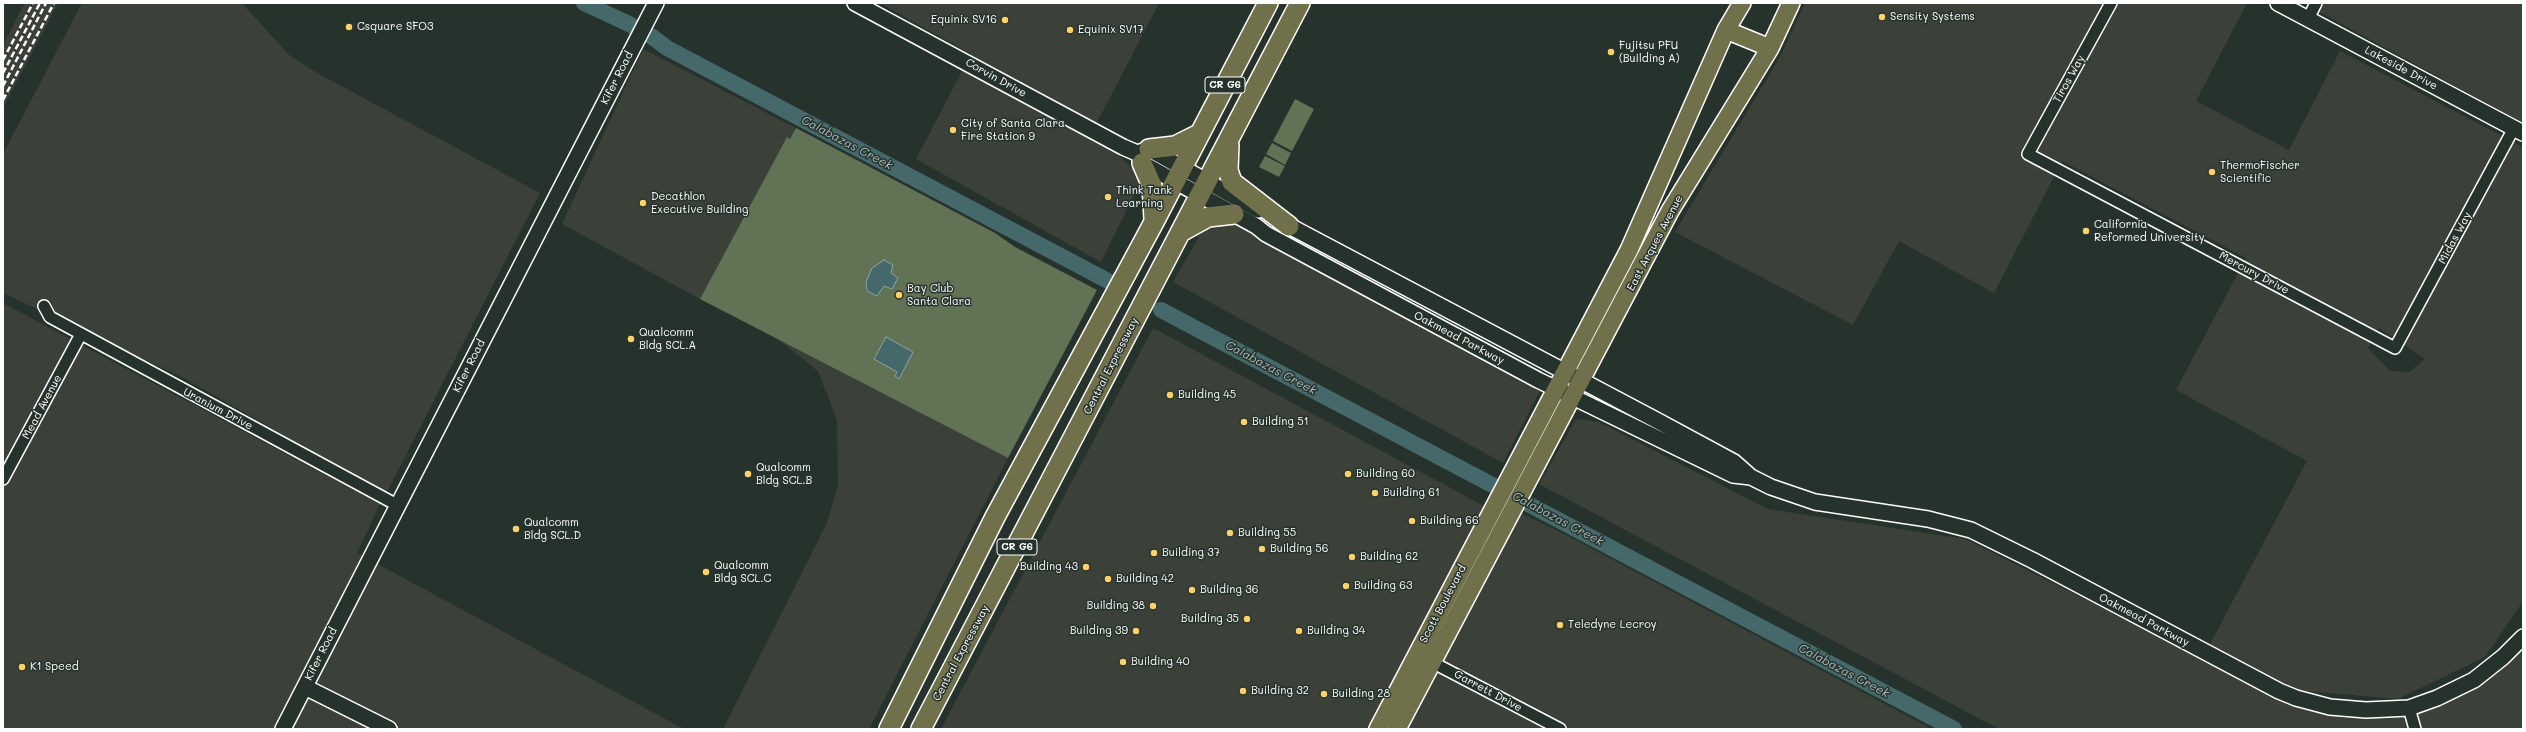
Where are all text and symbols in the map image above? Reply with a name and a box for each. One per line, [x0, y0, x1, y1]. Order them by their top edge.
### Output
place label: Sensity Systems [1890, 10, 1975, 24]
marker: Sensity Systems [1877, 12, 1887, 22]
place label: Equinix SV16 [931, 13, 997, 27]
marker: Equinix SV16 [1000, 15, 1010, 25]
place label: Csquare SFO3 [357, 20, 433, 34]
marker: Csquare SFO3 [344, 22, 354, 32]
place label: Equinix SV17 [1078, 23, 1144, 37]
marker: Equinix SV17 [1065, 25, 1075, 35]
place label: Fujitsu PFU (Building A) [1619, 39, 1679, 65]
street label: Lakeside Drive [2362, 43, 2440, 93]
marker: Fujitsu PFU (Building A) [1606, 47, 1616, 57]
street label: Kifer Road [598, 49, 636, 107]
street label: Tiros Way [2050, 53, 2088, 105]
street label: Corvin Drive [963, 56, 1029, 100]
road number: CR G6 [1205, 77, 1245, 93]
water label: Calabazas Creek [799, 113, 895, 173]
place label: City of Santa Clara Fire Station 9 [961, 117, 1065, 143]
marker: City of Santa Clara Fire Station 9 [948, 125, 958, 135]
place label: ThermoFischer Scientific [2220, 159, 2300, 185]
marker: ThermoFischer Scientific [2207, 167, 2217, 177]
place label: Think Tank Learning [1116, 184, 1172, 210]
place label: Decathlon Executive Building [651, 190, 748, 216]
marker: Think Tank Learning [1103, 192, 1113, 202]
street label: East Arques Avenue [1624, 193, 1686, 293]
marker: Decathlon Executive Building [638, 198, 648, 208]
street label: Midas Way [2436, 210, 2474, 266]
place label: California Reformed University [2094, 218, 2204, 244]
marker: California Reformed University [2081, 226, 2091, 236]
street label: Mercury Drive [2217, 249, 2291, 297]
place label: Bay Club Santa Clara [907, 282, 971, 308]
marker: Bay Club Santa Clara [894, 290, 904, 300]
street label: Oakmead Parkway [1412, 309, 1506, 367]
street label: Central Expressway [1081, 315, 1141, 417]
place label: Qualcomm Bldg SCL.A [639, 326, 696, 352]
marker: Qualcomm Bldg SCL.A [626, 334, 636, 344]
street label: Kifer Road [450, 337, 488, 395]
water label: Calabazas Creek [1223, 338, 1319, 398]
street label: Mead Avenue [20, 373, 64, 441]
street label: Uranium Drive [181, 385, 255, 433]
place label: Building 45 [1178, 388, 1236, 402]
marker: Building 45 [1165, 390, 1175, 400]
place label: Building 51 [1252, 415, 1309, 429]
marker: Building 51 [1239, 417, 1249, 427]
place label: Qualcomm Bldg SCL.B [756, 461, 812, 487]
place label: Building 60 [1356, 467, 1415, 481]
marker: Qualcomm Bldg SCL.B [743, 469, 753, 479]
marker: Building 60 [1343, 469, 1353, 479]
place label: Building 61 [1383, 486, 1440, 500]
marker: Building 61 [1370, 488, 1380, 498]
water label: Calabazas Creek [1510, 489, 1606, 549]
place label: Building 66 [1420, 514, 1479, 528]
place label: Qualcomm Bldg SCL.D [524, 516, 581, 542]
marker: Building 66 [1407, 516, 1417, 526]
marker: Qualcomm Bldg SCL.D [511, 524, 521, 534]
place label: Building 55 [1238, 526, 1296, 540]
marker: Building 55 [1225, 528, 1235, 538]
road number: CR G6 [997, 539, 1037, 555]
place label: Building 56 [1270, 542, 1328, 556]
marker: Building 56 [1257, 544, 1267, 554]
place label: Building 37 [1162, 546, 1220, 560]
marker: Building 37 [1149, 548, 1159, 558]
place label: Building 62 [1360, 550, 1418, 564]
marker: Building 62 [1347, 552, 1357, 562]
place label: Qualcomm Bldg SCL.C [714, 559, 771, 585]
place label: Building 43 [1020, 560, 1078, 574]
marker: Building 43 [1081, 562, 1091, 572]
street label: Scott Boulevard [1417, 563, 1469, 645]
marker: Qualcomm Bldg SCL.C [701, 567, 711, 577]
place label: Building 42 [1116, 572, 1174, 586]
marker: Building 42 [1103, 574, 1113, 584]
place label: Building 63 [1354, 579, 1412, 593]
marker: Building 63 [1341, 581, 1351, 591]
place label: Building 36 [1200, 583, 1258, 597]
marker: Building 36 [1187, 585, 1197, 595]
street label: Oakmead Parkway [2097, 591, 2191, 649]
place label: Building 38 [1087, 599, 1145, 613]
marker: Building 38 [1148, 601, 1158, 611]
street label: Central Expressway [930, 603, 992, 703]
place label: Building 35 [1181, 612, 1239, 626]
marker: Building 35 [1242, 614, 1252, 624]
place label: Teledyne Lecroy [1568, 618, 1656, 632]
marker: Teledyne Lecroy [1555, 620, 1565, 630]
place label: Building 39 [1070, 624, 1128, 638]
place label: Building 34 [1307, 624, 1365, 638]
street label: Kifer Road [302, 625, 340, 683]
marker: Building 39 [1131, 626, 1141, 636]
marker: Building 34 [1294, 626, 1304, 636]
water label: Calabazas Creek [1796, 641, 1892, 701]
place label: Building 40 [1131, 655, 1190, 669]
marker: Building 40 [1118, 657, 1128, 667]
place label: K1 Speed [30, 660, 79, 674]
marker: K1 Speed [17, 662, 27, 672]
street label: Garrett Drive [1452, 668, 1524, 714]
place label: Building 32 [1251, 684, 1309, 698]
marker: Building 32 [1238, 686, 1248, 696]
place label: Building 28 [1332, 687, 1390, 701]
marker: Building 28 [1319, 689, 1329, 699]

